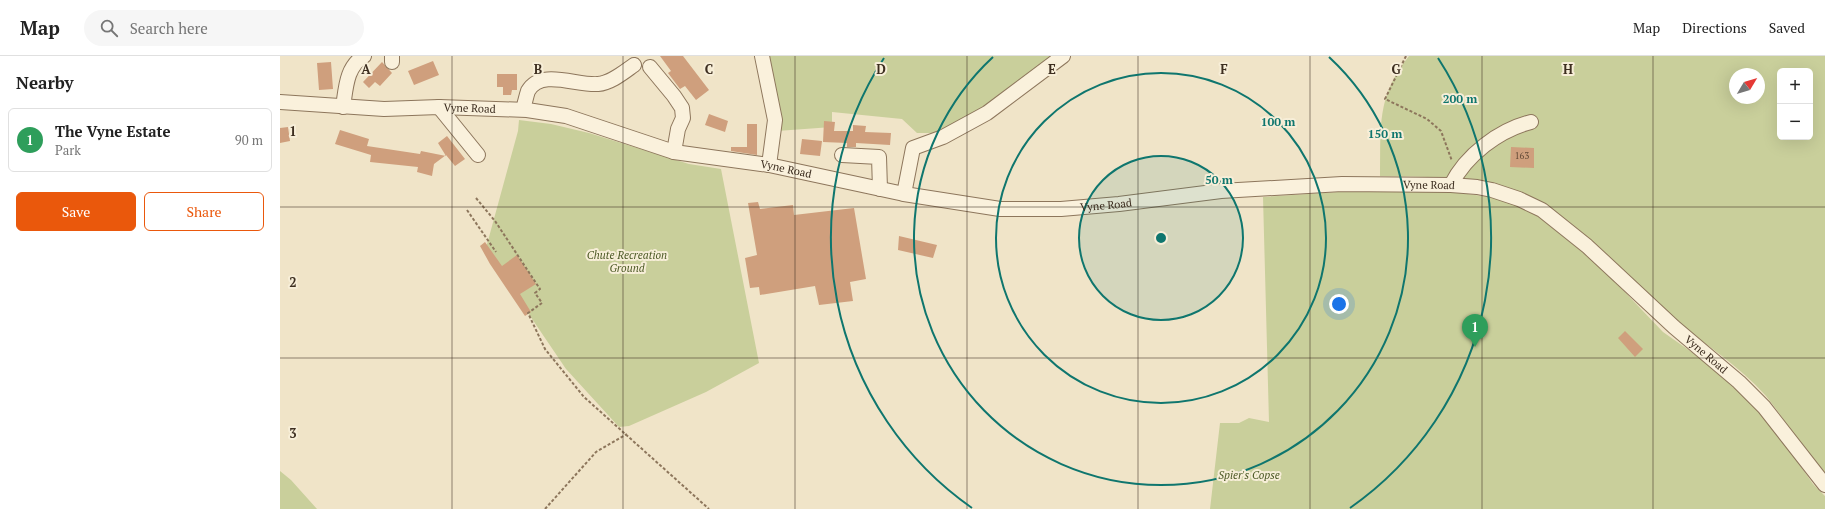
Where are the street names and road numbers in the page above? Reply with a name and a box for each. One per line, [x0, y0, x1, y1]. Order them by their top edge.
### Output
street label: Vyne Road [443, 100, 496, 116]
street label: Vyne Road [760, 157, 813, 181]
street label: Vyne Road [1403, 178, 1456, 192]
street label: Vyne Road [1080, 195, 1133, 214]
street label: Vyne Road [1682, 332, 1731, 376]

